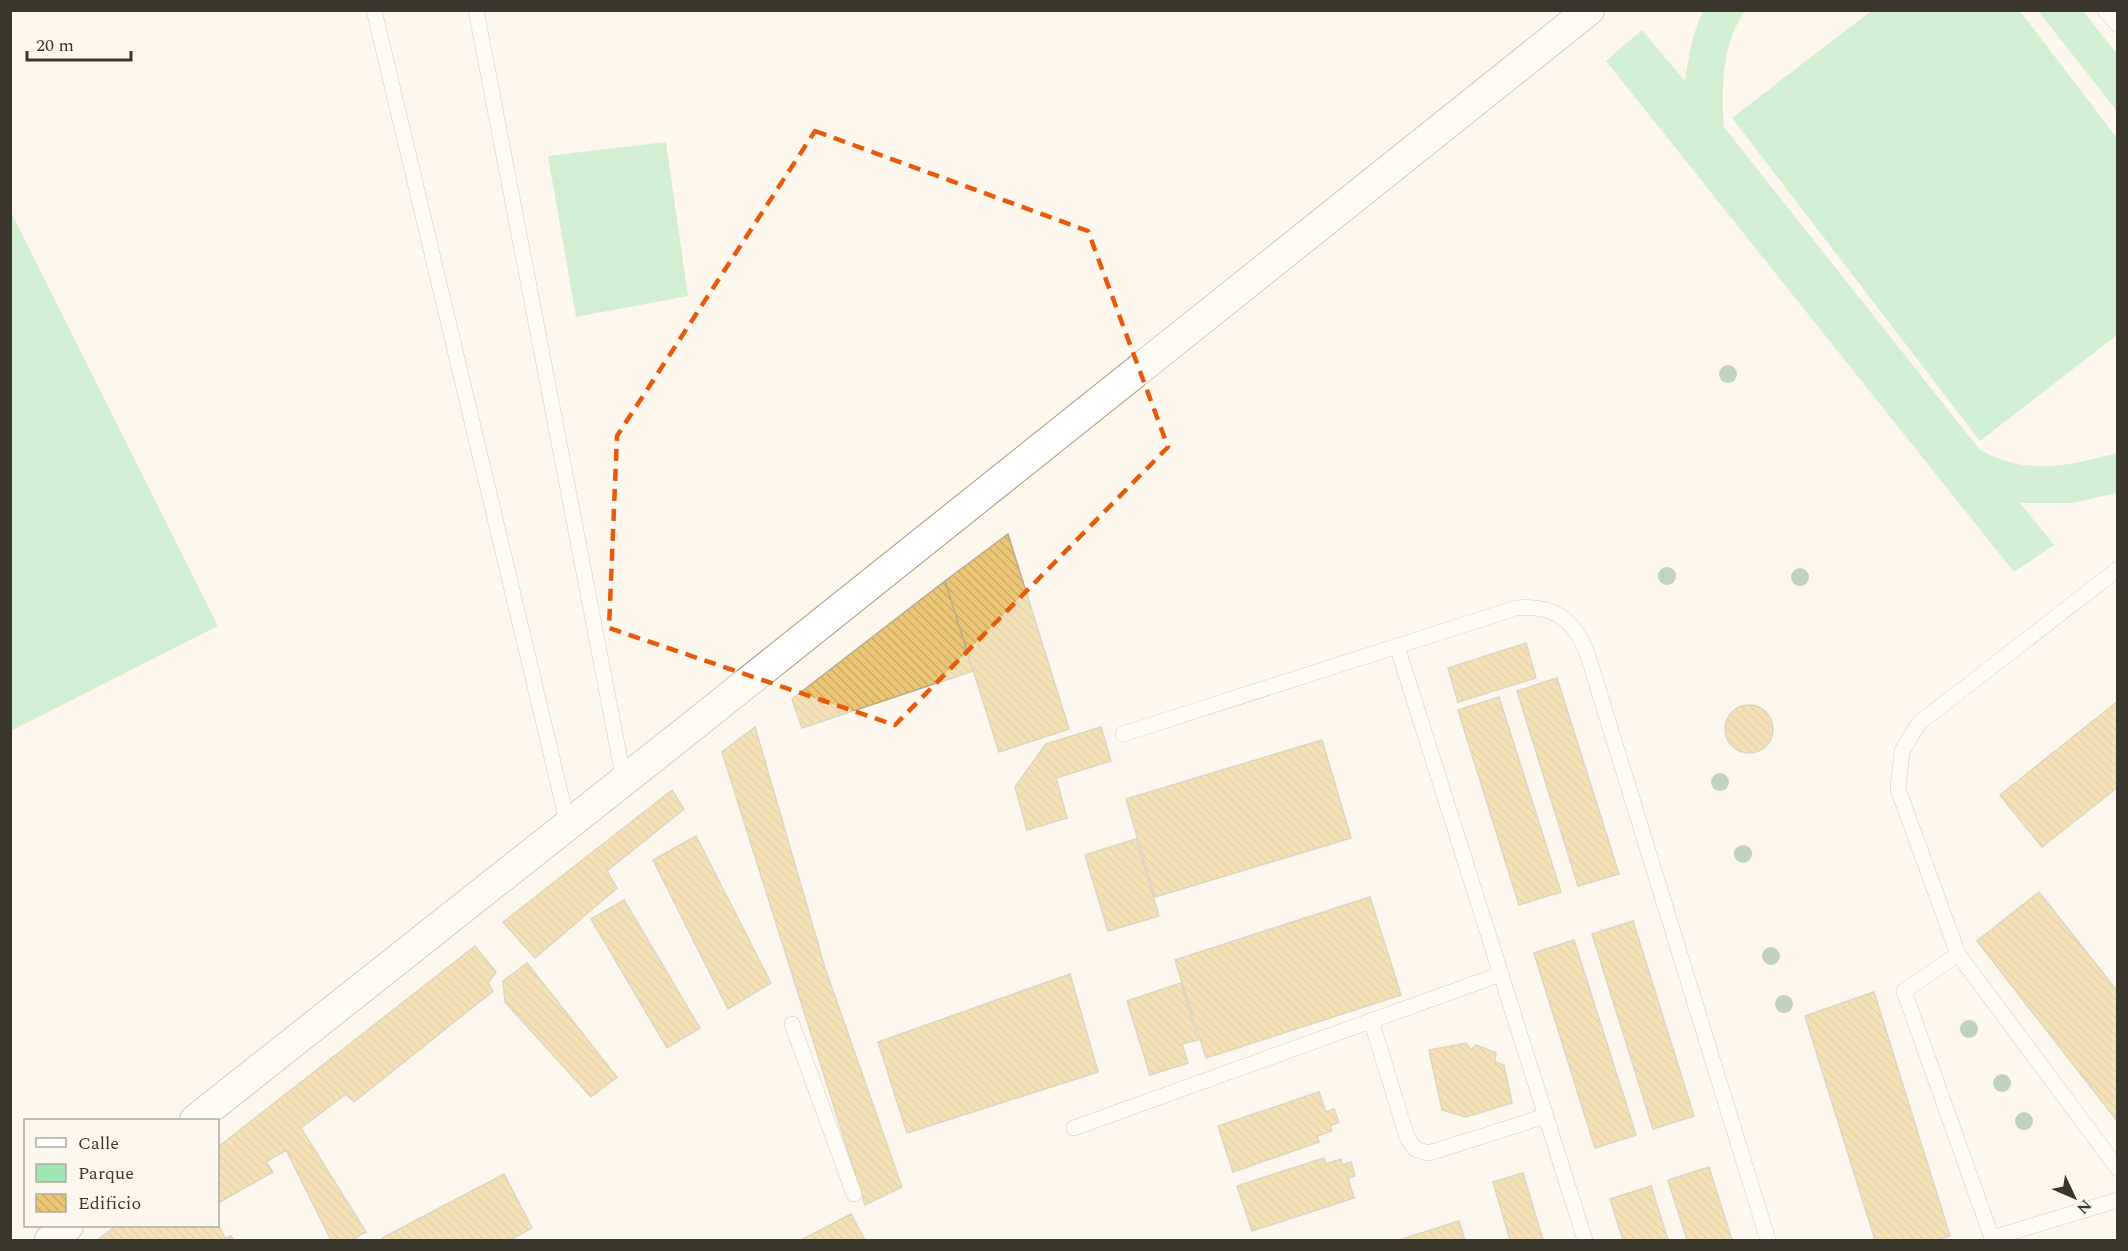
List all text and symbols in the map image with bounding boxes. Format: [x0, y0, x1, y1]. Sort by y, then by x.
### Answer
scale bar [27, 24, 130, 62]
text: 20 m [36, 32, 74, 59]
legend [24, 1119, 219, 1227]
text: Calle [78, 1130, 119, 1157]
text: Parque [78, 1160, 134, 1187]
north arrow [2044, 1167, 2104, 1227]
text: Edificio [78, 1190, 141, 1217]
text: N [2071, 1194, 2097, 1220]

